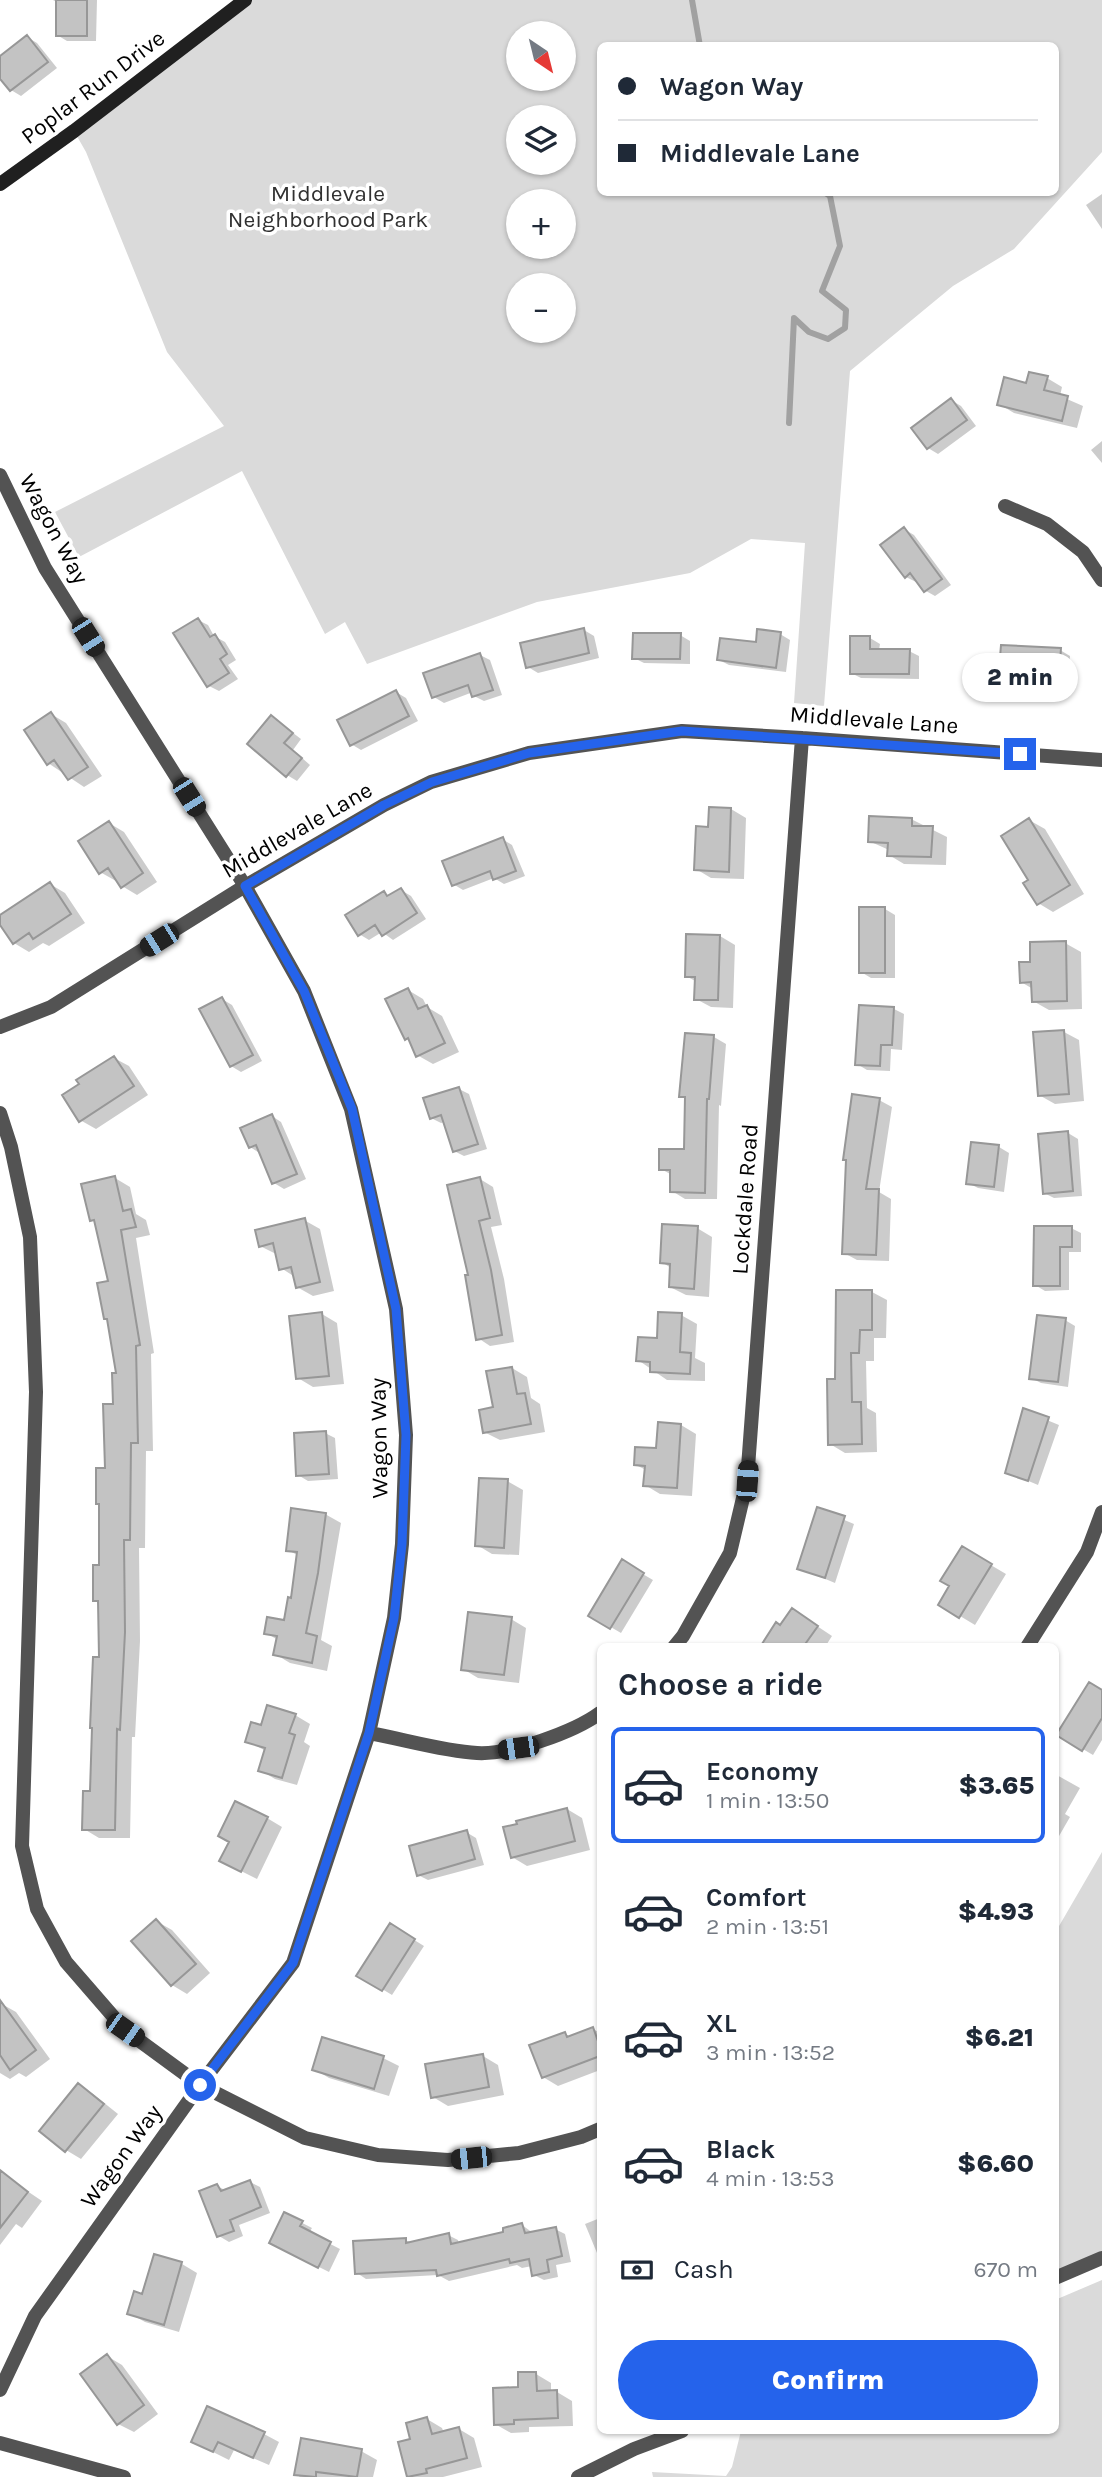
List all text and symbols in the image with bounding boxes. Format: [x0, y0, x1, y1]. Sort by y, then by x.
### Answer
north arrow [506, 21, 576, 91]
map controls [506, 21, 576, 343]
street label: Poplar Run Drive [16, 24, 170, 150]
text: Wagon Way [660, 71, 803, 102]
button: layers [506, 105, 576, 175]
text: Middlevale Lane [660, 138, 860, 169]
park label: Middlevale Neighborhood Park [228, 180, 428, 233]
button: + [506, 189, 576, 259]
button: − [506, 273, 576, 343]
street label: Wagon Way [14, 469, 94, 589]
car [68, 614, 109, 660]
callout: 2 min [962, 652, 1078, 702]
text: 2 min [987, 664, 1053, 691]
street label: Middlevale Lane [789, 701, 959, 739]
route end [1004, 738, 1036, 770]
car [169, 774, 210, 820]
street label: Middlevale Lane [217, 776, 377, 884]
car [136, 920, 183, 960]
street label: Lockdale Road [726, 1123, 764, 1275]
street label: Wagon Way [364, 1377, 394, 1499]
car [736, 1459, 759, 1503]
text: Choose a ride [618, 1666, 823, 1703]
car [496, 1735, 541, 1761]
icon: car [622, 1754, 685, 1817]
text: Economy [706, 1756, 818, 1787]
text: $3.65 [959, 1770, 1034, 1801]
text: 1 min · 13:50 [706, 1787, 829, 1814]
icon: car [622, 1880, 685, 1943]
text: Comfort [706, 1882, 807, 1913]
text: $4.93 [958, 1896, 1034, 1927]
text: 2 min · 13:51 [706, 1913, 829, 1940]
icon: car [622, 2006, 685, 2069]
text: XL [706, 2008, 737, 2039]
car [102, 2009, 149, 2051]
text: $6.21 [965, 2022, 1034, 2053]
text: 3 min · 13:52 [706, 2039, 835, 2066]
route start [184, 2069, 216, 2101]
street label: Wagon Way [75, 2099, 168, 2213]
icon: car [622, 2132, 685, 2195]
text: Black [706, 2134, 775, 2165]
car [450, 2145, 493, 2171]
text: $6.60 [957, 2148, 1034, 2179]
text: 4 min · 13:53 [706, 2165, 835, 2192]
icon: cash [618, 2251, 656, 2289]
text: Cash [674, 2254, 734, 2285]
text: 670 m [973, 2256, 1038, 2283]
button: Confirm [618, 2340, 1038, 2420]

